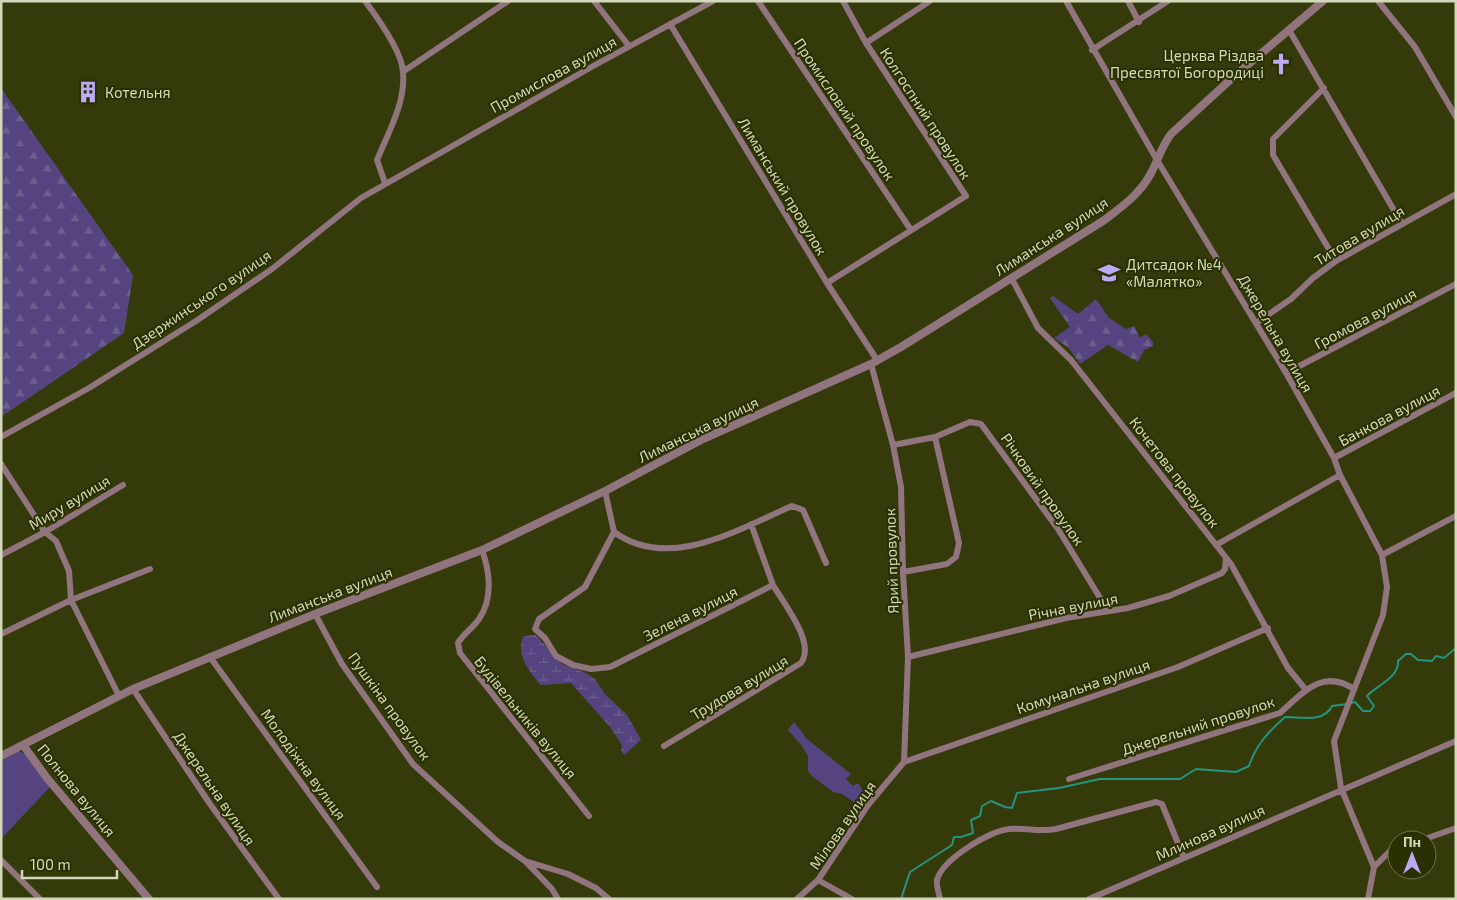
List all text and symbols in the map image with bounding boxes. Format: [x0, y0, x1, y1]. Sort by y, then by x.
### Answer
street label: Промислова вулиця [487, 32, 620, 117]
street label: Промисловий провулок [790, 34, 899, 184]
street label: Колгоспний провулок [876, 44, 975, 183]
place label: Церква Різдва Пресвятої Богородиці [1110, 46, 1264, 81]
church icon: Церква Різдва Пресвятої Богородиці [1268, 51, 1294, 77]
building icon: Котельня [75, 79, 101, 105]
place label: Котельня [105, 83, 171, 101]
street label: Лиманський провулок [734, 114, 831, 259]
street label: Лиманська вулиця [991, 193, 1112, 280]
street label: Титова вулиця [1311, 201, 1408, 270]
street label: Дзержинського вулиця [128, 246, 275, 353]
place label: Дитсадок №4 «Малятко» [1126, 255, 1222, 290]
school or university icon: Дитсадок №4 «Малятко» [1096, 260, 1122, 286]
street label: Джерельна вулиця [1234, 271, 1317, 396]
street label: Громова вулиця [1311, 283, 1420, 353]
street label: Банкова вулиця [1335, 381, 1443, 450]
street label: Лиманська вулиця [635, 392, 762, 467]
street label: Кочетова провулок [1125, 413, 1224, 532]
street label: Річковий провулок [997, 429, 1089, 549]
street label: Миру вулиця [25, 471, 114, 534]
street label: Ярий провулок [880, 508, 903, 614]
street label: Лиманська вулиця [265, 562, 395, 627]
street label: Зелена вулиця [640, 582, 741, 645]
street label: Річна вулиця [1027, 588, 1120, 624]
street label: Пушкіна провулок [344, 649, 435, 764]
street label: Трудова вулиця [687, 651, 792, 724]
street label: Будівельників вулиця [470, 652, 581, 783]
street label: Комунальна вулиця [1014, 655, 1153, 718]
street label: Джерельний провулок [1119, 692, 1277, 759]
street label: Молодіжна вулиця [257, 705, 350, 824]
street label: Джерельна вулиця [169, 728, 260, 849]
street label: Полнова вулиця [33, 740, 120, 841]
street label: Мілова вулиця [805, 777, 880, 873]
street label: Млинова вулиця [1153, 800, 1268, 865]
north arrow [1387, 830, 1437, 880]
text: Пн [1403, 833, 1421, 850]
scale bar [22, 848, 118, 880]
text: 100 m [30, 855, 71, 873]

